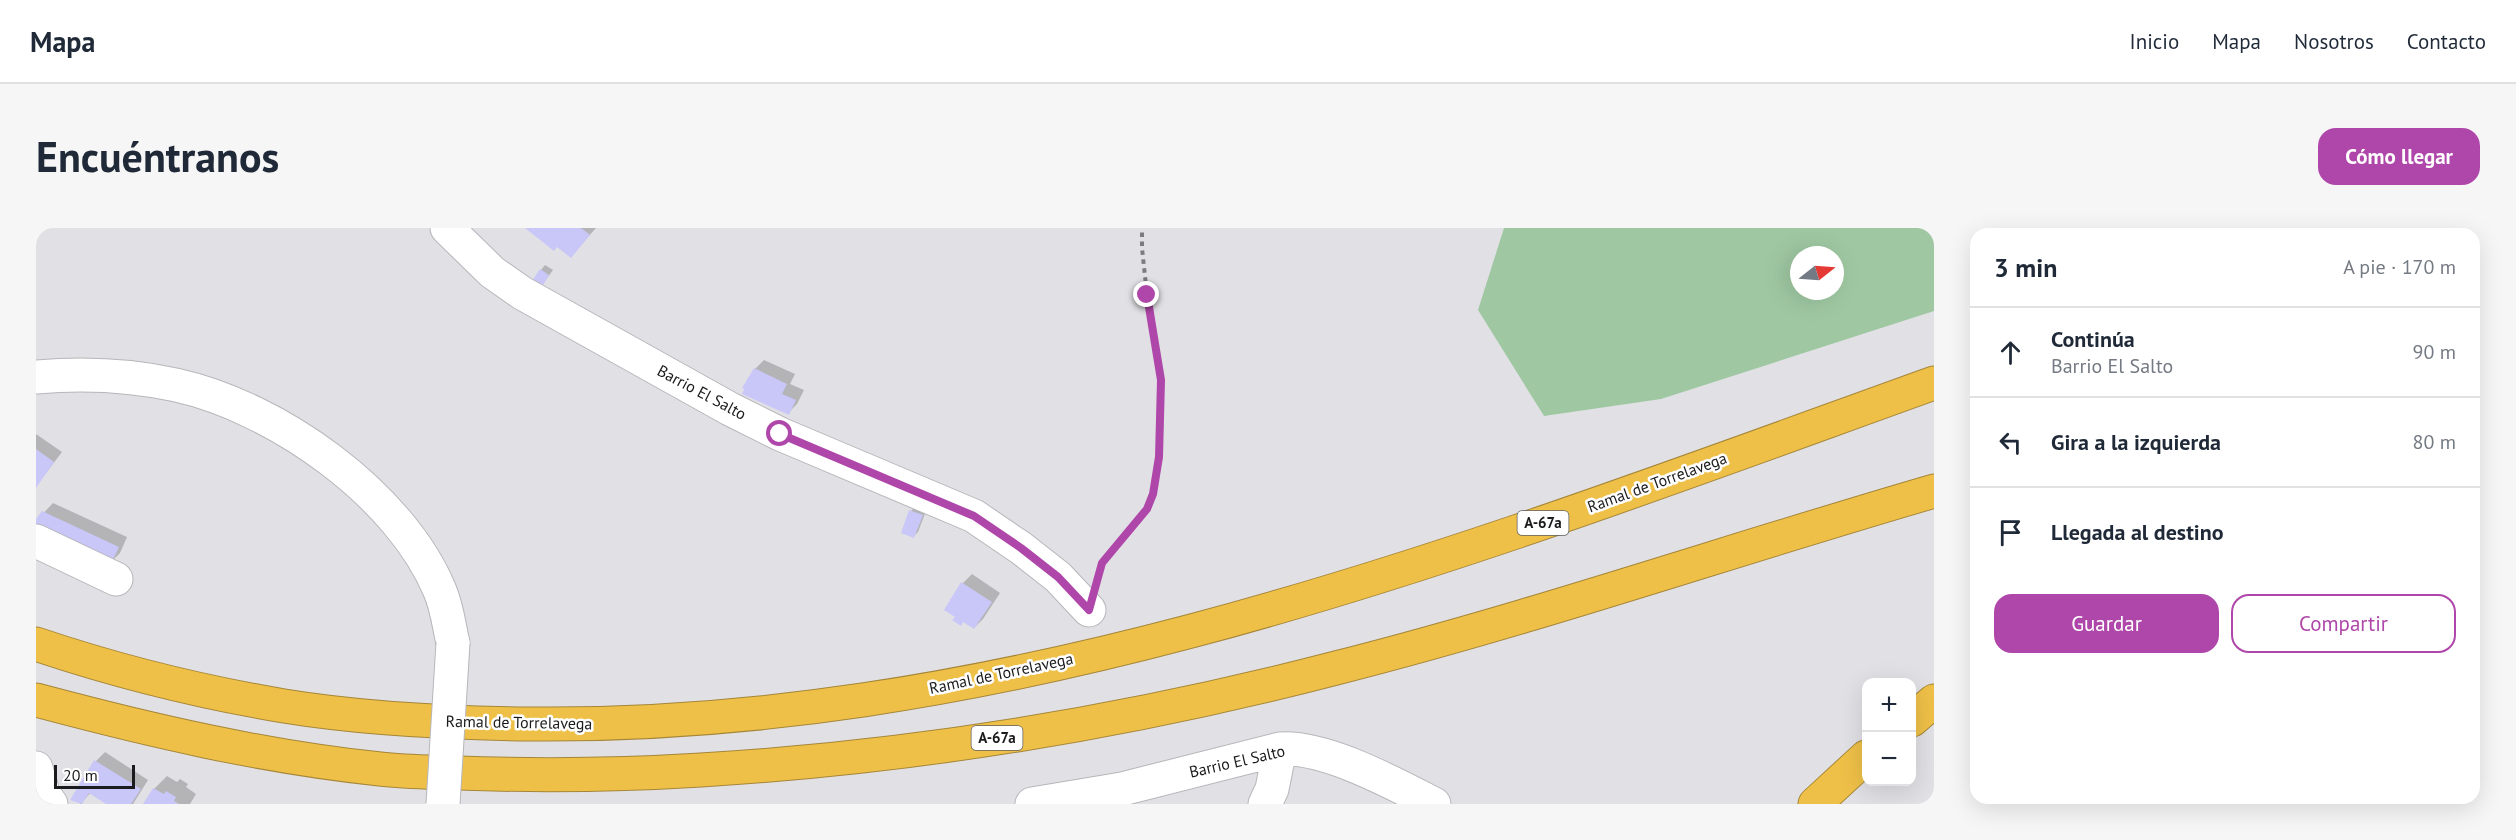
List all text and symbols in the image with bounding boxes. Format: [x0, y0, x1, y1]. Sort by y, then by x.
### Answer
text: Mapa [30, 23, 95, 60]
text: Inicio [2130, 28, 2179, 55]
text: Mapa [2212, 28, 2261, 55]
text: Nosotros [2294, 28, 2374, 55]
text: Contacto [2407, 28, 2486, 55]
button: Cómo llegar [2318, 128, 2480, 185]
text: Encuéntranos [36, 129, 279, 184]
north arrow [1790, 246, 1844, 300]
text: 3 min [1994, 251, 2057, 284]
text: A pie · 170 m [2343, 254, 2456, 280]
route end [1133, 281, 1159, 307]
text: Continúa [2051, 325, 2135, 353]
icon: ahead [1994, 336, 2027, 369]
text: 90 m [2413, 339, 2456, 365]
text: Barrio El Salto [2051, 353, 2173, 379]
street label: Barrio El Salto [654, 360, 750, 424]
route start [766, 420, 792, 446]
icon: left [1994, 426, 2027, 459]
text: Gira a la izquierda [2051, 428, 2221, 456]
text: 80 m [2413, 429, 2456, 455]
street label: Ramal de Torrelavega [1585, 448, 1729, 516]
road number: A-67a [1518, 511, 1568, 535]
icon: arrive [1994, 516, 2027, 549]
text: Llegada al destino [2051, 518, 2224, 546]
button: Guardar [1994, 594, 2219, 653]
button: Compartir [2231, 594, 2456, 653]
street label: Ramal de Torrelavega [927, 648, 1075, 698]
map controls [1862, 678, 1916, 786]
button: + [1862, 678, 1916, 732]
street label: Ramal de Torrelavega [445, 711, 593, 733]
road number: A-67a [972, 726, 1022, 750]
button: − [1862, 732, 1916, 786]
street label: Barrio El Salto [1187, 740, 1287, 782]
scale bar [54, 762, 135, 790]
text: 20 m [63, 765, 98, 785]

